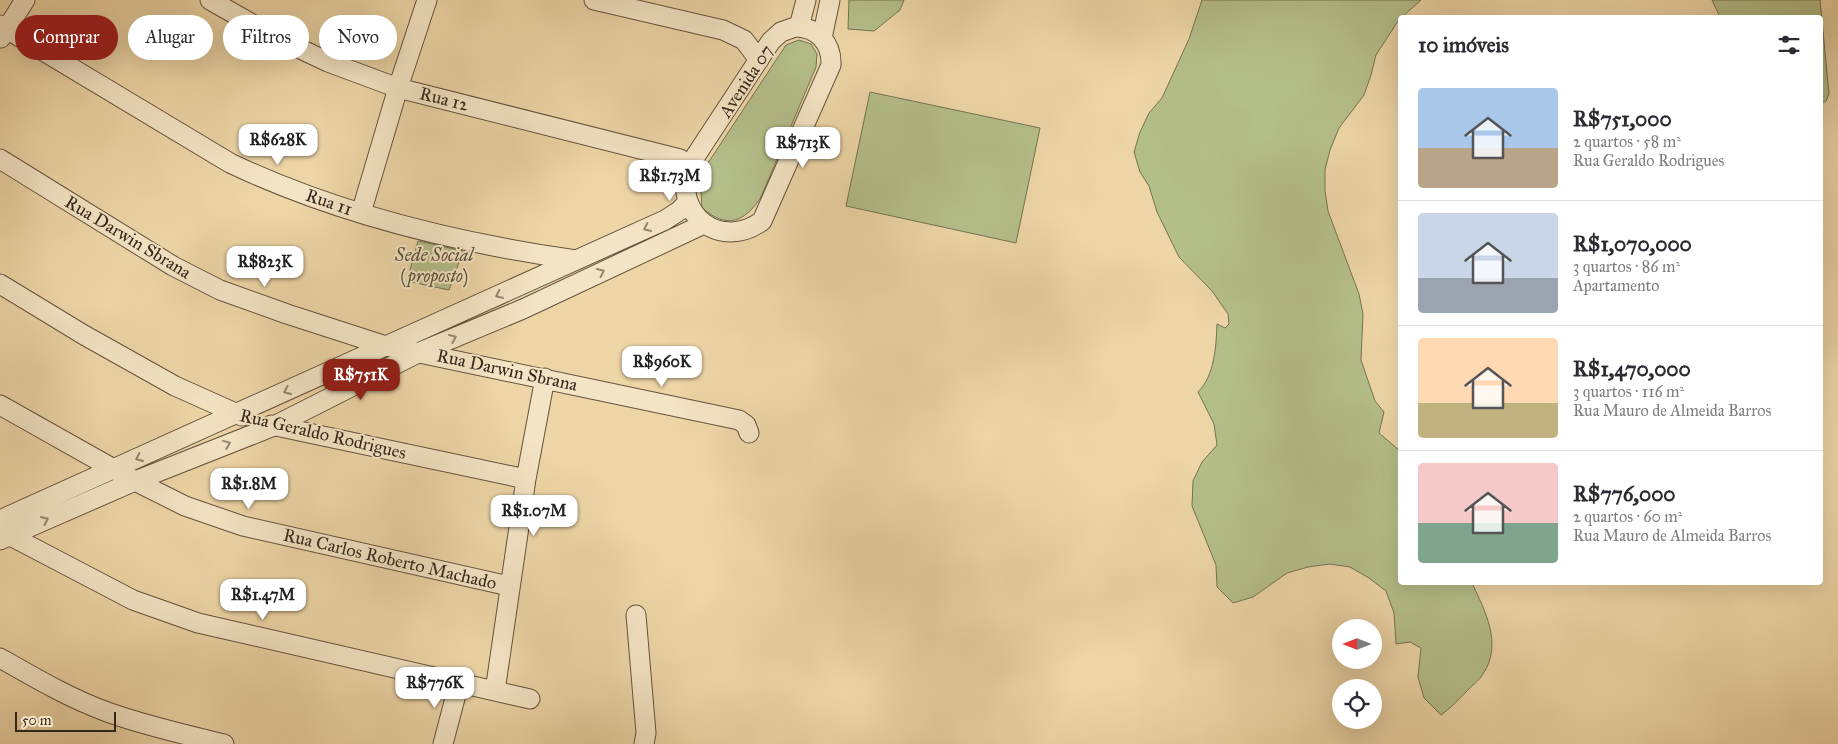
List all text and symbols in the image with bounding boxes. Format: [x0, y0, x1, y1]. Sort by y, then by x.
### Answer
chip: Comprar [15, 15, 118, 60]
chip: Alugar [128, 15, 213, 60]
chip: Filtros [223, 15, 309, 60]
chip: Novo [319, 15, 397, 60]
icon: filters [1775, 31, 1803, 59]
text: 10 imóveis [1418, 32, 1509, 58]
street label: Avenida 07 [714, 40, 778, 122]
street label: Rua 12 [417, 82, 471, 116]
text: R$751,000 [1573, 106, 1672, 132]
icon: home [1458, 108, 1518, 168]
pin: R$628K [237, 124, 319, 166]
pin: R$713K [762, 126, 844, 169]
text: R$628K [250, 130, 306, 149]
text: 2 quartos · 58 m² [1573, 132, 1681, 151]
text: R$713K [776, 133, 830, 152]
text: Rua Geraldo Rodrigues [1573, 151, 1724, 170]
pin: R$1.73M [624, 160, 716, 202]
text: R$1.73M [640, 166, 700, 185]
street label: Rua 11 [303, 184, 355, 220]
street label: Rua Darwin Sbrana [61, 191, 195, 284]
one-way arrow [643, 222, 652, 232]
text: R$1,070,000 [1573, 231, 1692, 257]
icon: home [1458, 233, 1518, 293]
park label: Sede Social (proposto) [394, 244, 475, 288]
pin: R$823K [224, 246, 306, 288]
text: R$823K [237, 252, 293, 271]
text: 3 quartos · 86 m² [1573, 257, 1680, 276]
one-way arrow [596, 267, 605, 278]
text: Apartamento [1573, 276, 1659, 295]
one-way arrow [495, 289, 504, 300]
one-way arrow [448, 334, 457, 344]
street label: Rua Darwin Sbrana [435, 344, 580, 396]
pin: R$960K [621, 346, 703, 388]
text: R$960K [633, 352, 691, 371]
text: R$1,470,000 [1573, 356, 1691, 382]
pin: R$751K [320, 358, 402, 401]
icon: home [1458, 358, 1518, 418]
text: R$751K [334, 365, 388, 384]
text: 3 quartos · 116 m² [1573, 382, 1684, 401]
one-way arrow [283, 384, 292, 395]
text: Rua Mauro de Almeida Barros [1573, 401, 1771, 420]
street label: Rua Geraldo Rodrigues [237, 404, 408, 465]
one-way arrow [222, 440, 231, 451]
one-way arrow [135, 452, 144, 463]
pin: R$1.8M [208, 468, 290, 510]
text: R$1.8M [221, 474, 277, 493]
text: R$776,000 [1573, 481, 1676, 507]
icon: home [1458, 483, 1518, 543]
pin: R$1.07M [488, 494, 580, 537]
text: R$1.07M [502, 501, 566, 520]
text: 2 quartos · 60 m² [1573, 507, 1682, 526]
one-way arrow [40, 516, 49, 527]
street label: Rua Carlos Roberto Machado [281, 524, 499, 594]
text: Rua Mauro de Almeida Barros [1573, 526, 1771, 545]
pin: R$1.47M [217, 578, 309, 621]
text: R$1.47M [231, 585, 295, 604]
north arrow [1332, 619, 1382, 669]
map controls [1332, 619, 1382, 729]
pin: R$776K [394, 666, 476, 709]
text: R$776K [406, 673, 464, 692]
button: locate [1332, 679, 1382, 729]
scale bar [15, 709, 116, 732]
text: 50 m [22, 712, 51, 729]

